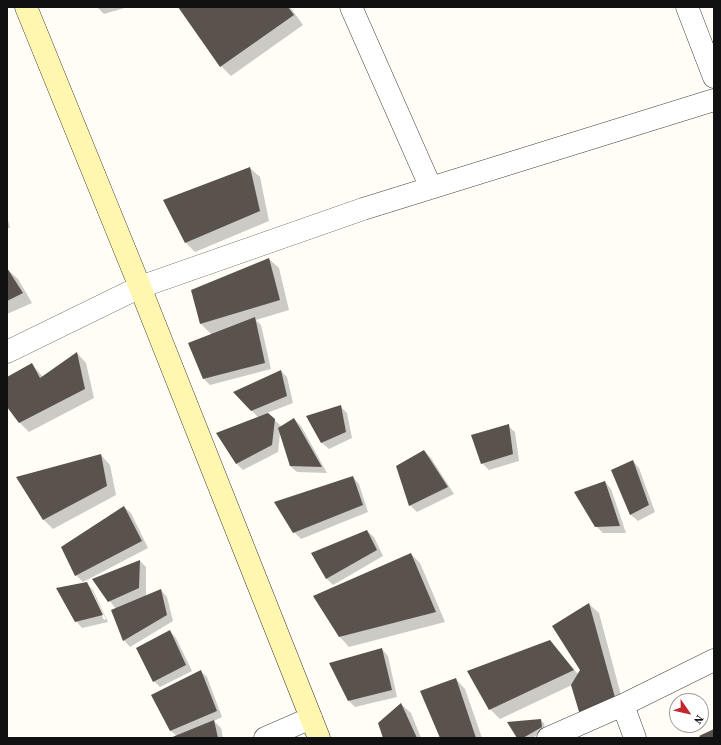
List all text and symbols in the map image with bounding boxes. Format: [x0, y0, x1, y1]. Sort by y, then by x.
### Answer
north arrow [669, 693, 709, 733]
text: N [690, 712, 707, 727]

